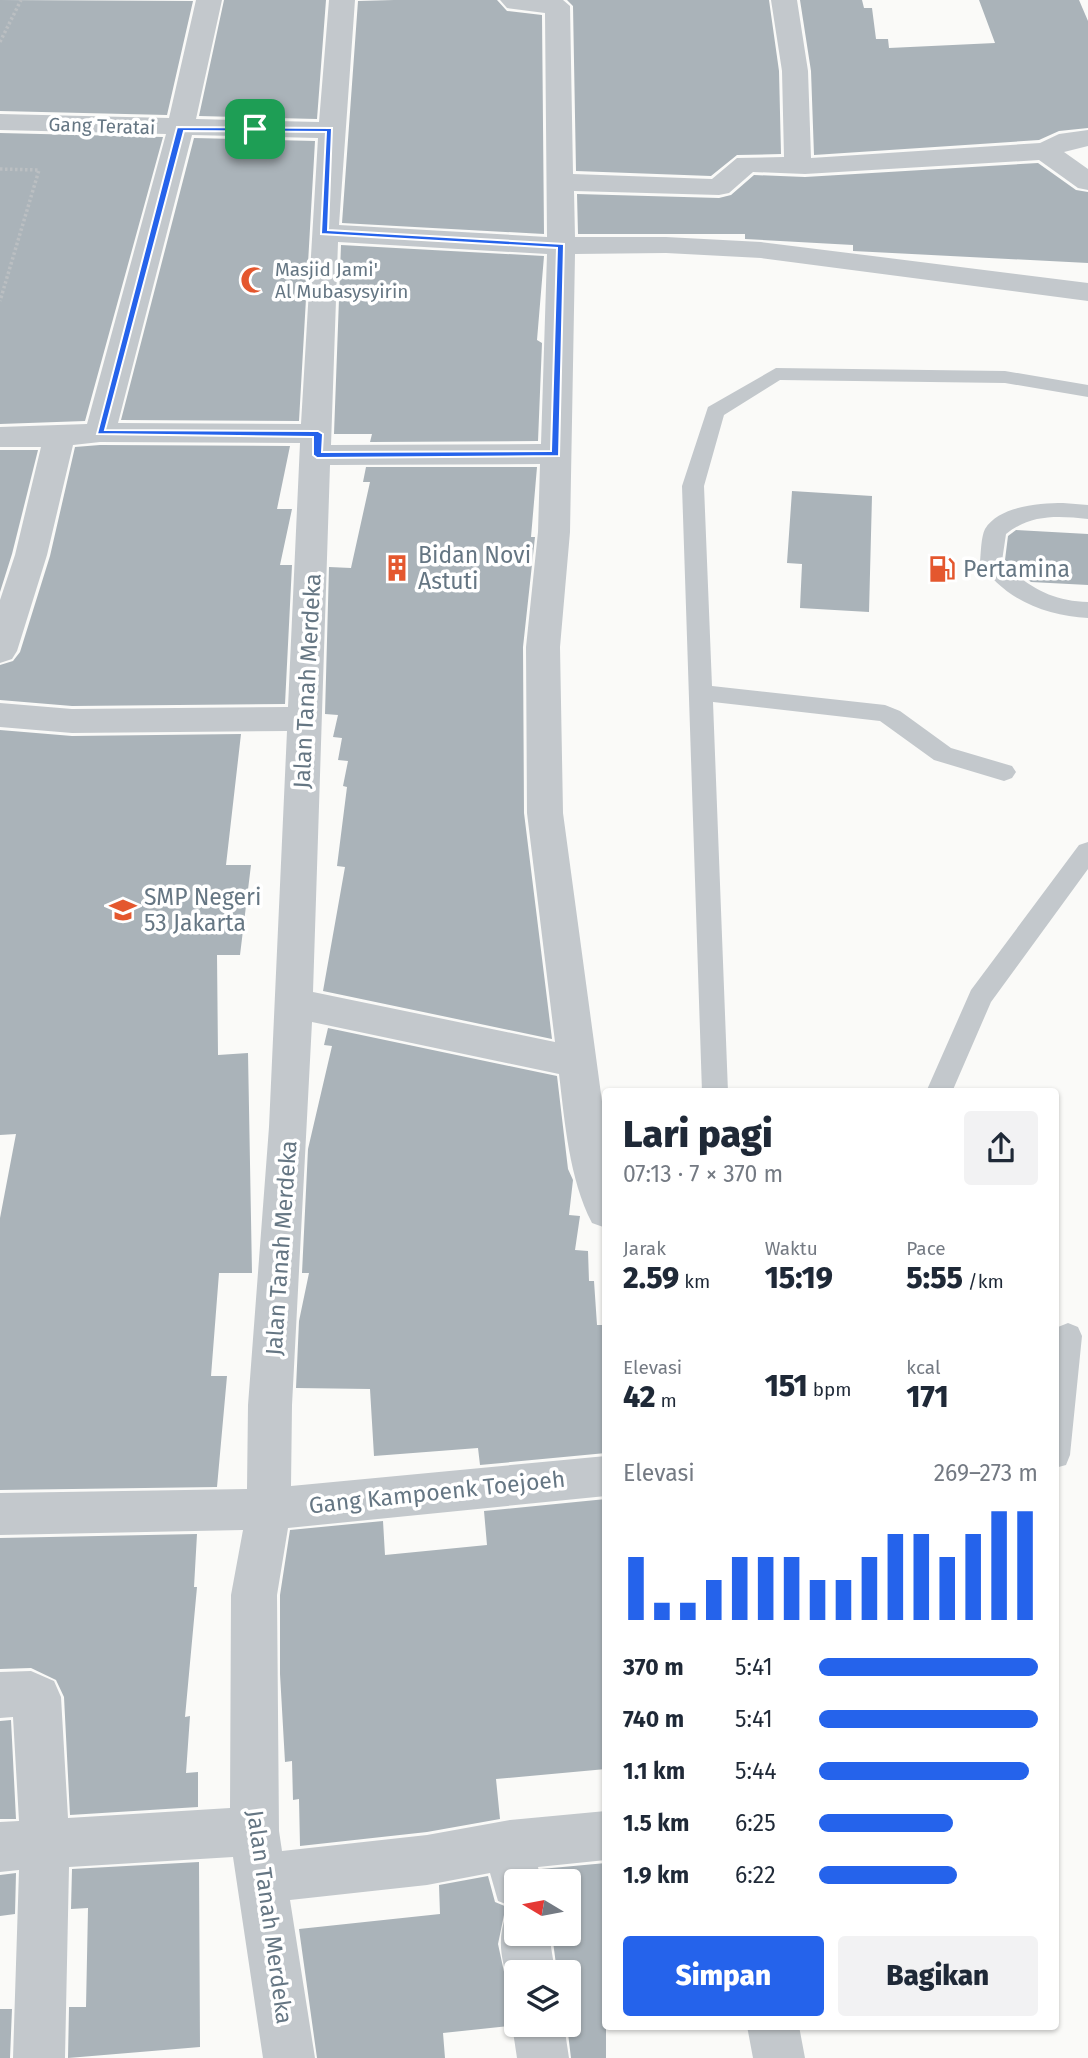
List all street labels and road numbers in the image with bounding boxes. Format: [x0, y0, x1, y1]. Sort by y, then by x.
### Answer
street label: Gang Teratai [48, 113, 156, 139]
street label: Jalan Tanah Merdeka [287, 573, 327, 789]
street label: Jalan Tanah Merdeka [260, 1139, 302, 1357]
street label: Gang Kampoenk Toejoeh [307, 1465, 567, 1519]
street label: Jalan Tanah Merdeka [241, 1808, 299, 2026]

